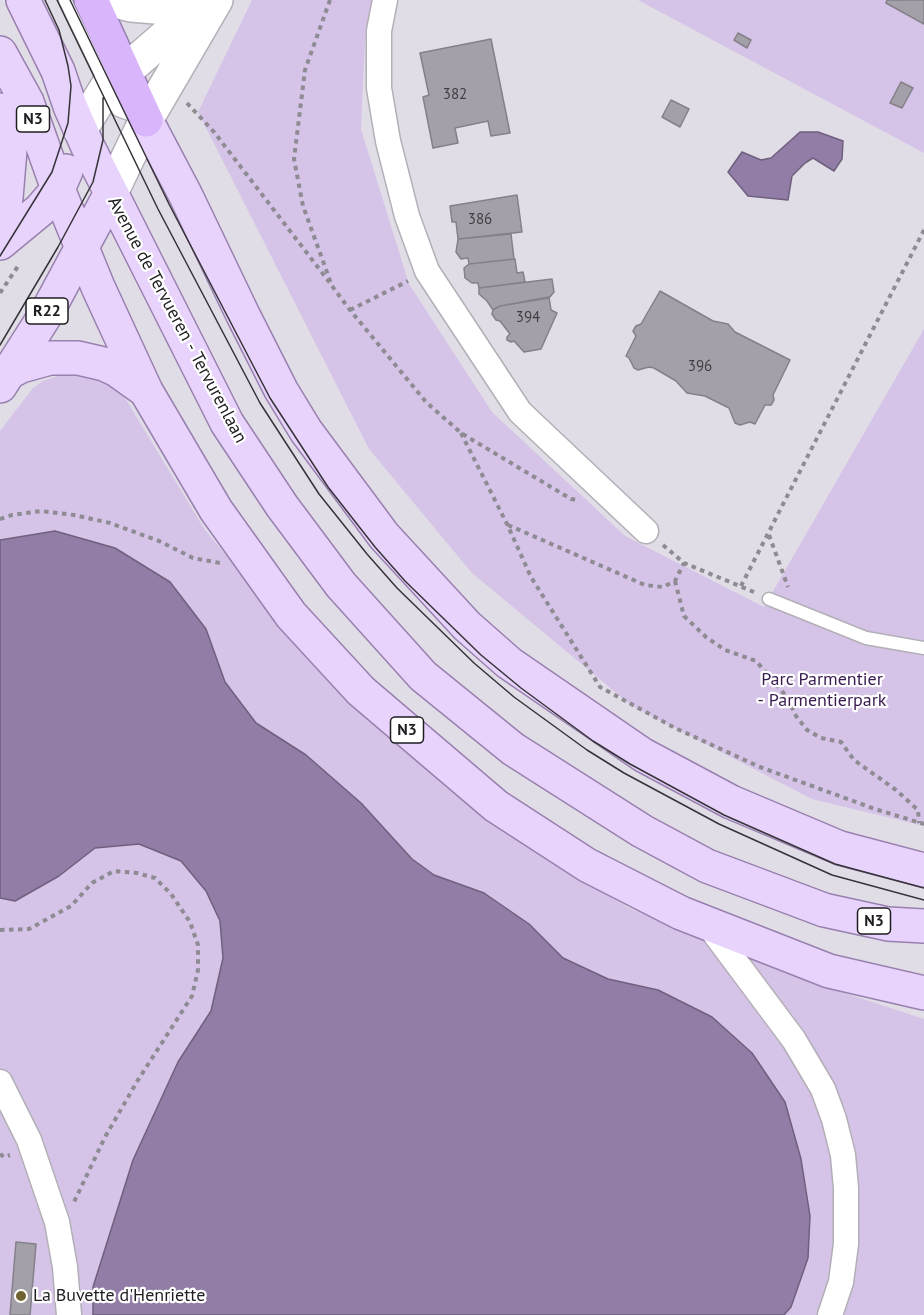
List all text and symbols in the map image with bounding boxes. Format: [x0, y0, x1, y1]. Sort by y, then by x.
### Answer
house number: 382 [443, 86, 467, 104]
road number: N3 [16, 106, 50, 132]
street label: Avenue de Tervueren - Tervurenlaan [103, 193, 251, 447]
house number: 386 [468, 211, 492, 229]
road number: R22 [26, 298, 68, 324]
house number: 394 [516, 309, 540, 327]
house number: 396 [688, 358, 712, 376]
park label: Parc Parmentier - Parmentierpark [758, 669, 886, 712]
road number: N3 [390, 717, 424, 743]
road number: N3 [858, 908, 890, 934]
place label: La Buvette d'Henriette [33, 1285, 205, 1307]
marker: La Buvette d'Henriette [14, 1289, 28, 1303]

